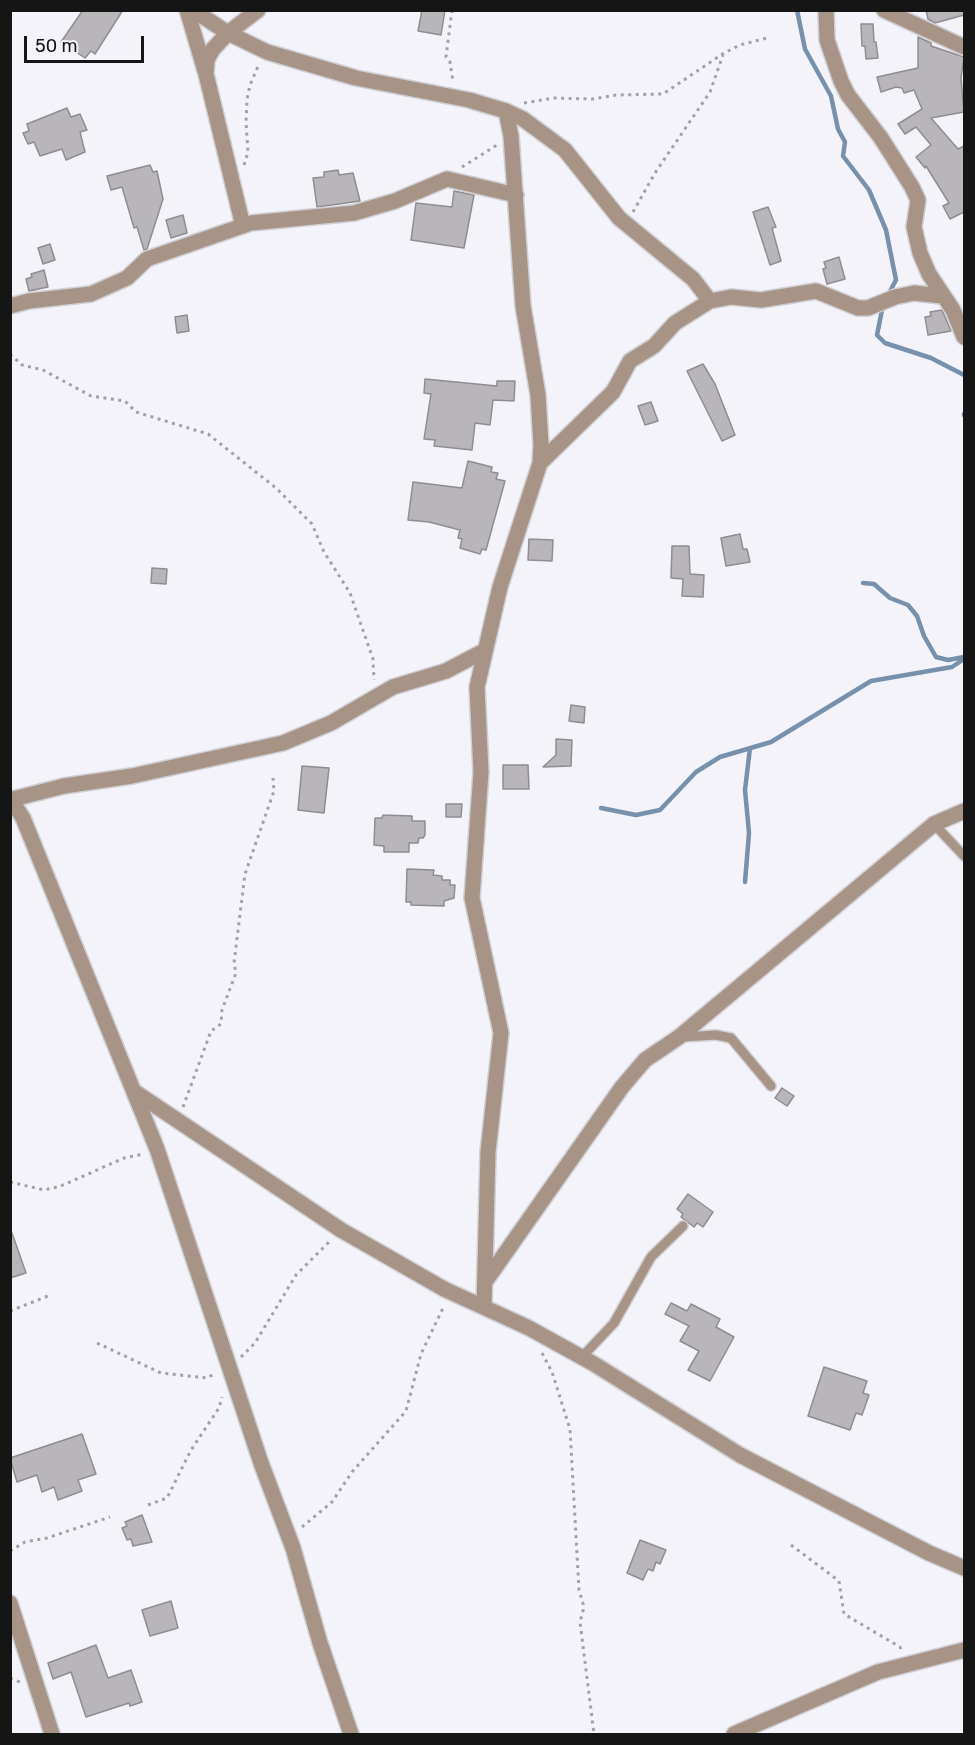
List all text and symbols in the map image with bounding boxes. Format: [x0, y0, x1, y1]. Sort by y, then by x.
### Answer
scale bar [27, 24, 147, 62]
text: 50 m [35, 35, 78, 57]

